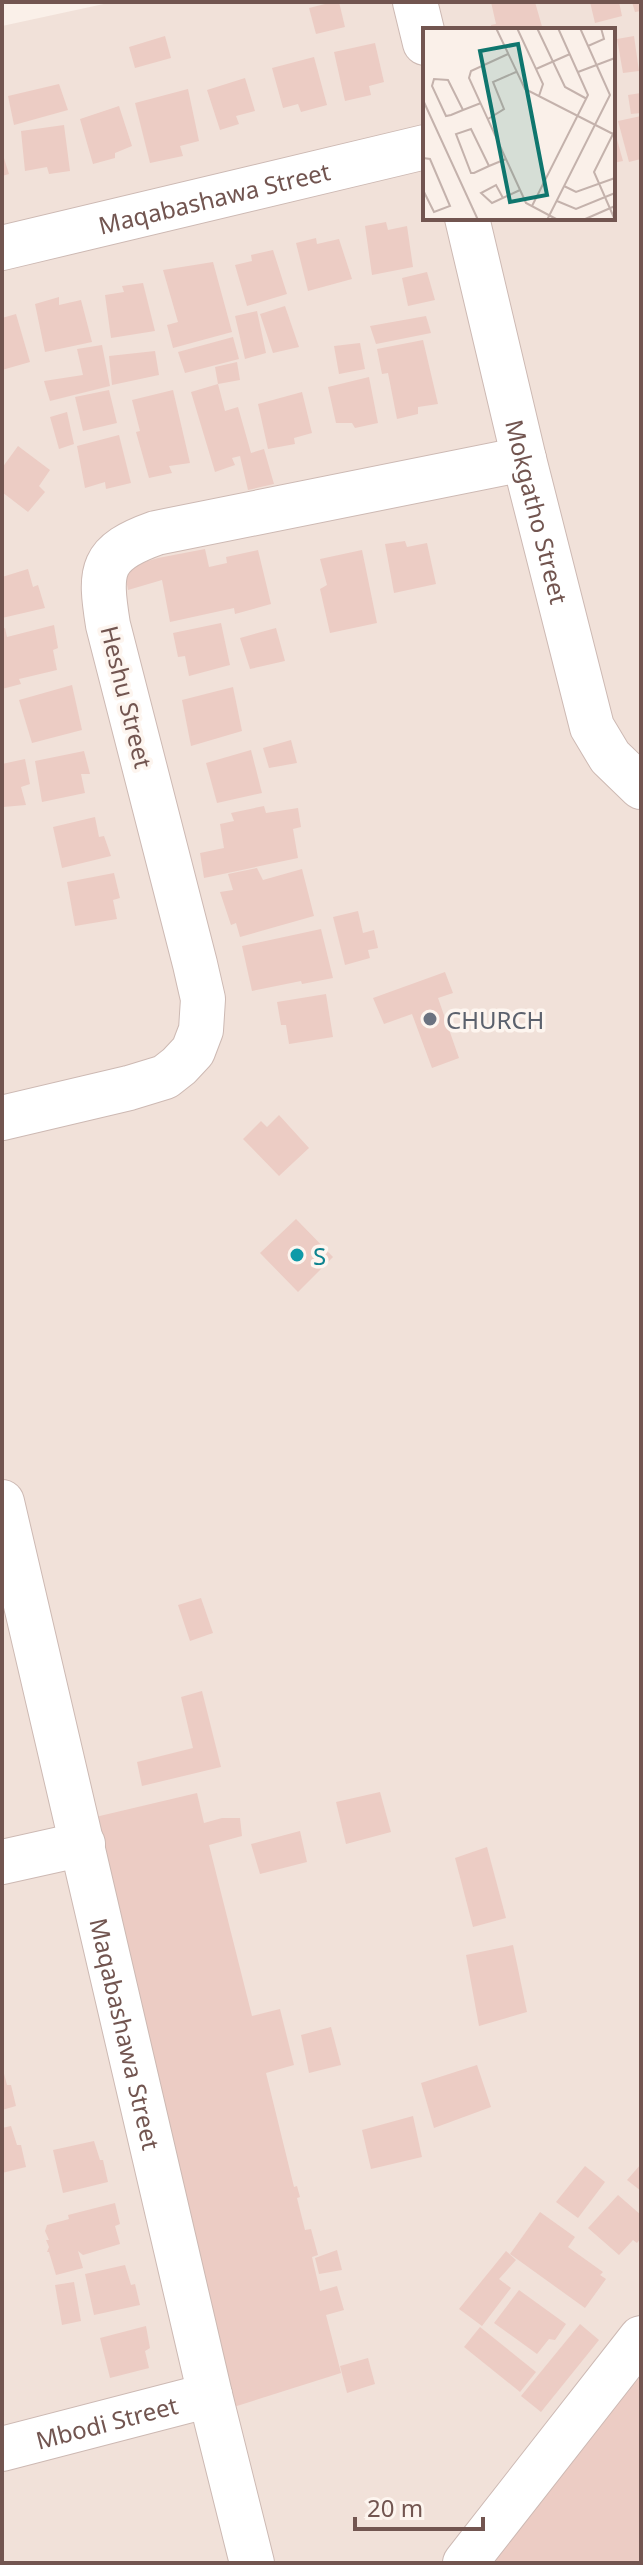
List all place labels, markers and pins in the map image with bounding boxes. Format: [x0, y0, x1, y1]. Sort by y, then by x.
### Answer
place label: CHURCH [446, 1003, 544, 1036]
marker: CHURCH [421, 1010, 439, 1028]
place label: S [313, 1239, 326, 1272]
marker: S [288, 1246, 306, 1264]

